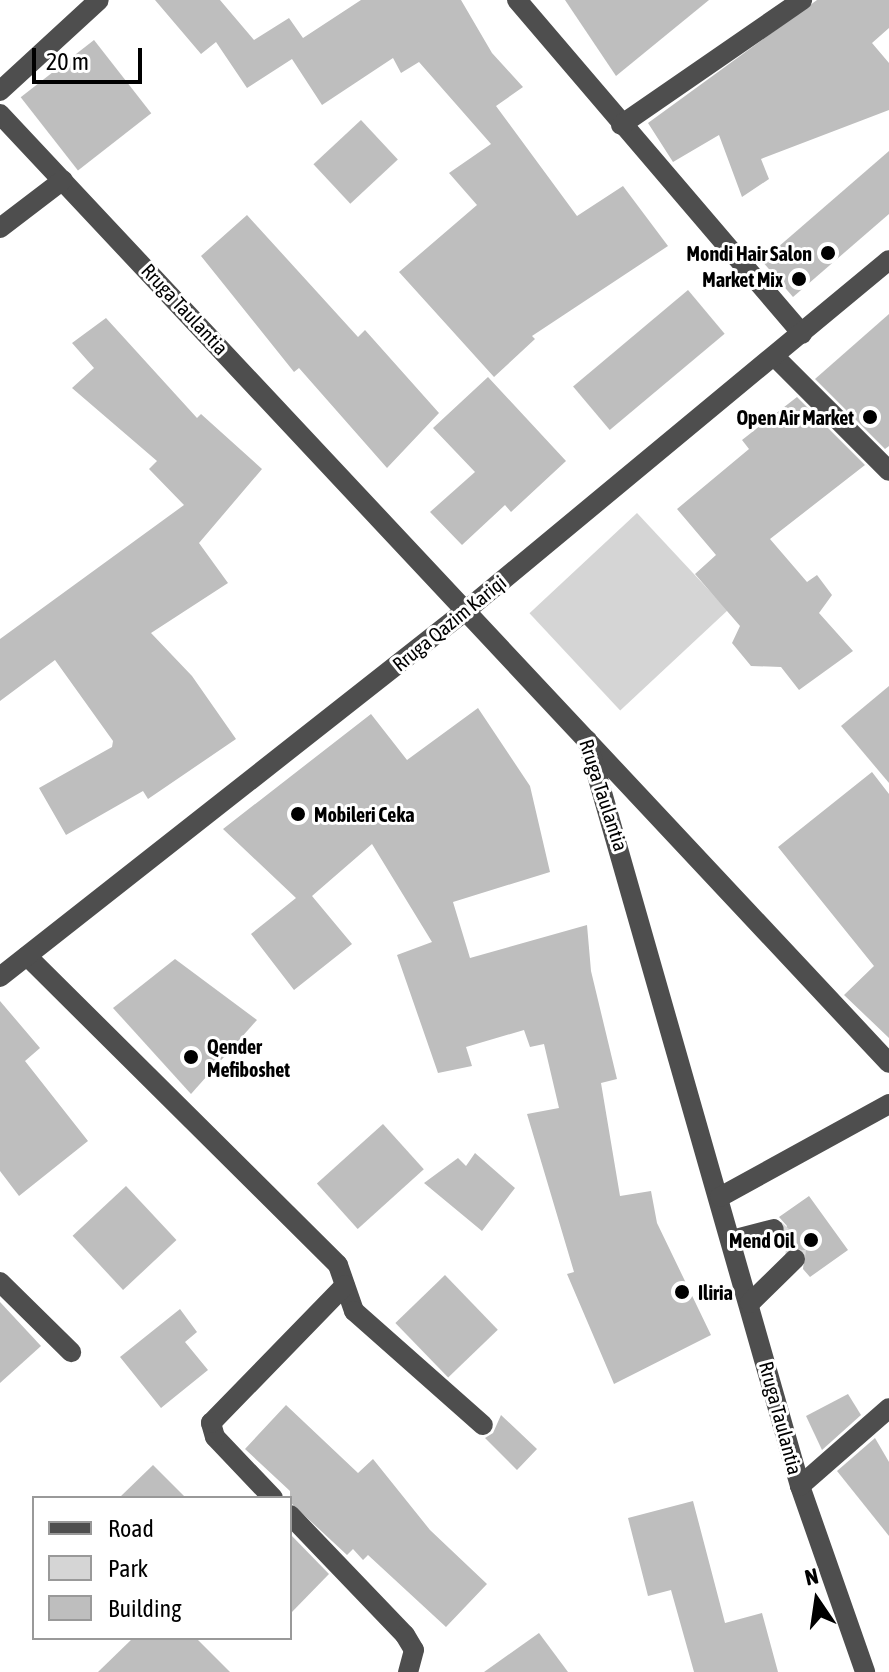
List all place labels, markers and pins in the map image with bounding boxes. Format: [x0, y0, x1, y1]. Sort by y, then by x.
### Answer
place label: Mondi Hair Salon [687, 241, 812, 265]
marker: Mondi Hair Salon [819, 244, 837, 262]
place label: Market Mix [702, 267, 783, 291]
marker: Market Mix [790, 270, 808, 288]
place label: Open Air Market [736, 405, 854, 429]
marker: Open Air Market [861, 408, 879, 426]
place label: Mobileri Ceka [314, 802, 414, 826]
marker: Mobileri Ceka [289, 805, 307, 823]
place label: Qender Mefiboshet [207, 1034, 290, 1081]
marker: Qender Mefiboshet [182, 1048, 200, 1066]
place label: Mend Oil [729, 1228, 795, 1252]
marker: Mend Oil [802, 1231, 820, 1249]
place label: Iliria [698, 1280, 733, 1304]
marker: Iliria [673, 1283, 691, 1301]

